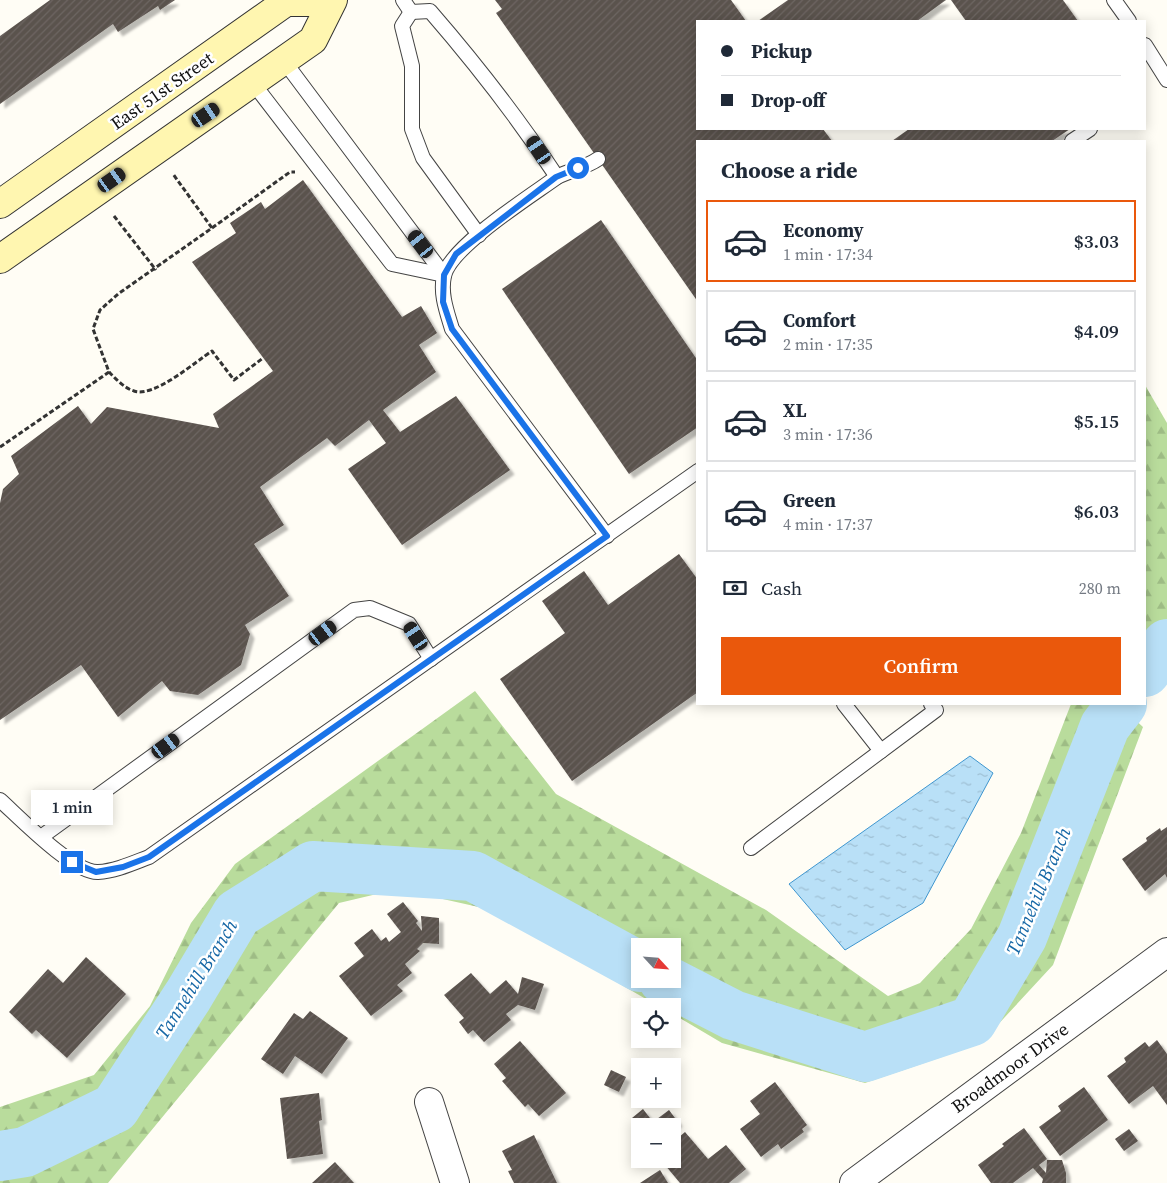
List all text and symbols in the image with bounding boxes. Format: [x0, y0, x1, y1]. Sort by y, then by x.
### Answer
text: Pickup [751, 38, 812, 64]
street label: East 51st Street [105, 46, 218, 135]
text: Drop-off [751, 87, 825, 113]
car [189, 100, 222, 130]
car [524, 133, 553, 167]
text: Choose a ride [721, 155, 858, 185]
route start [567, 157, 589, 179]
car [95, 165, 128, 195]
text: Economy [783, 217, 864, 243]
icon: car [723, 219, 768, 264]
car [405, 228, 436, 260]
text: $3.03 [1074, 228, 1119, 254]
text: 1 min · 17:34 [783, 243, 873, 265]
text: Comfort [783, 307, 856, 333]
icon: car [723, 309, 768, 354]
text: $4.09 [1074, 318, 1119, 344]
text: 2 min · 17:35 [783, 333, 873, 355]
text: XL [783, 397, 806, 423]
icon: car [723, 399, 768, 444]
text: $5.15 [1074, 408, 1119, 434]
text: 3 min · 17:36 [783, 423, 873, 445]
text: Green [783, 487, 836, 513]
icon: car [723, 489, 768, 534]
text: $6.03 [1074, 498, 1119, 524]
text: 4 min · 17:37 [783, 513, 873, 535]
icon: cash [721, 574, 749, 602]
text: Cash [761, 575, 802, 601]
text: 280 m [1079, 577, 1121, 599]
car [306, 618, 339, 648]
car [401, 619, 430, 653]
button: Confirm [721, 637, 1121, 695]
car [149, 731, 182, 761]
callout: 1 min [31, 790, 113, 824]
text: 1 min [51, 796, 93, 818]
water label: Tannehill Branch [999, 823, 1077, 959]
route end [61, 851, 83, 873]
water label: Tannehill Branch [149, 914, 243, 1044]
north arrow [631, 938, 681, 988]
map controls [631, 938, 681, 1168]
button: locate [631, 998, 681, 1048]
street label: Broadmoor Drive [946, 1017, 1073, 1119]
button: + [631, 1058, 681, 1108]
button: − [631, 1118, 681, 1168]

